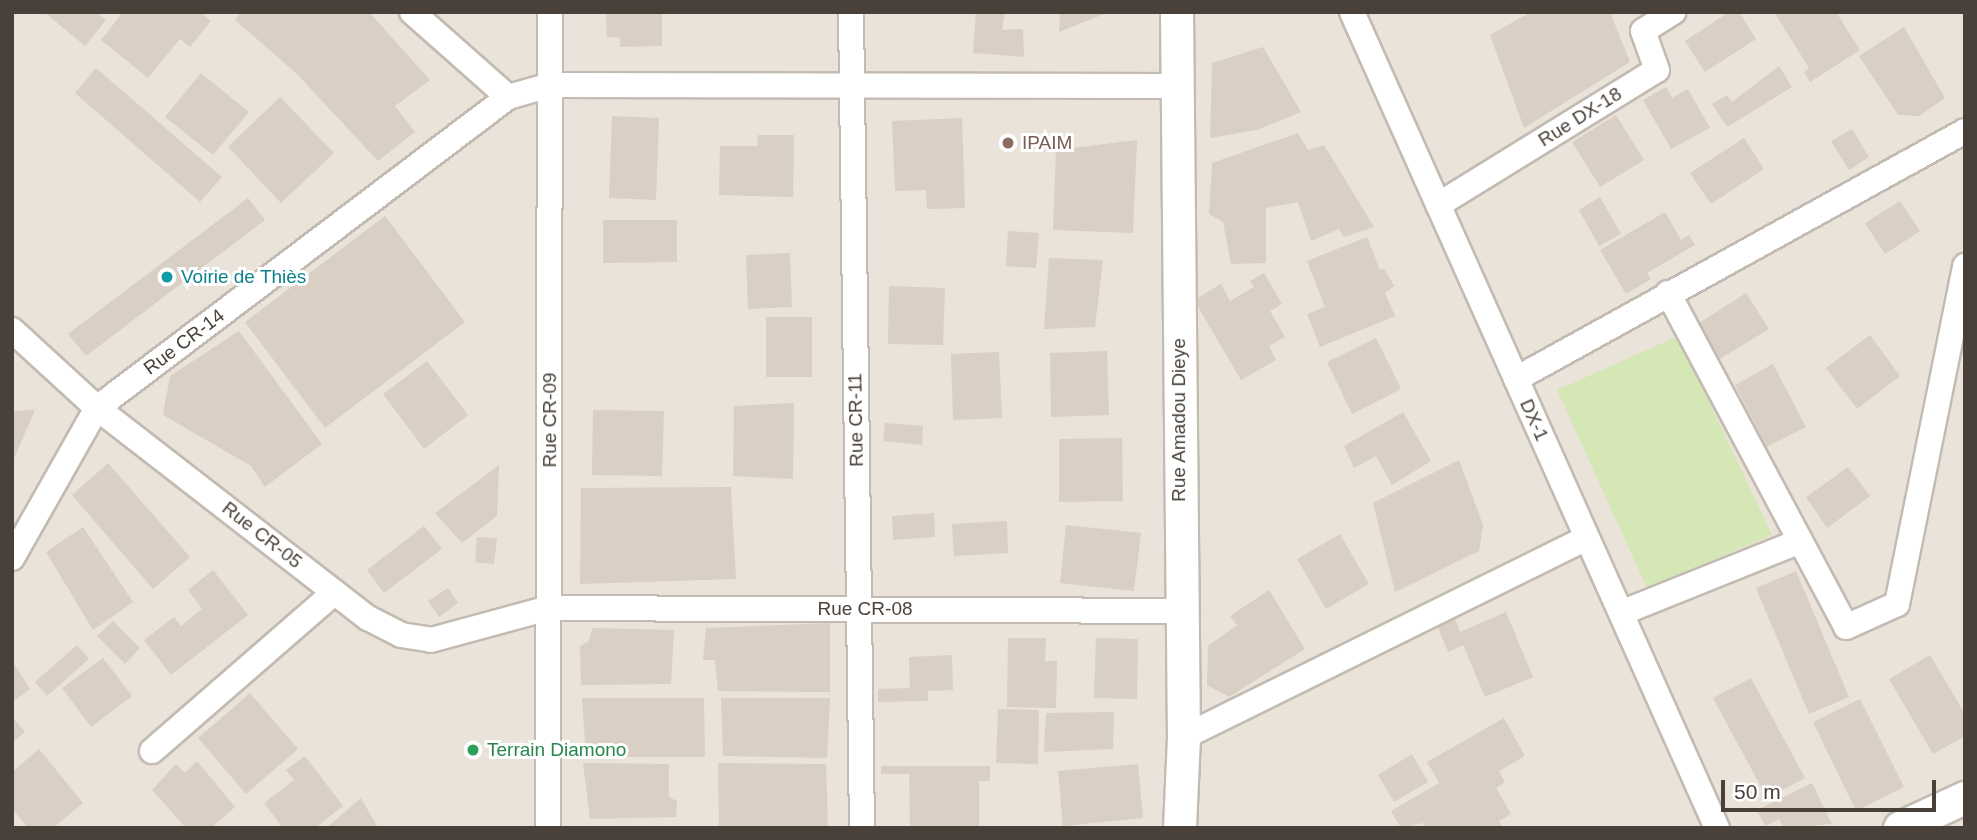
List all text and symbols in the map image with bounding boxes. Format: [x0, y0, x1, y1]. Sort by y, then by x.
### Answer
street label: Rue DX-18 [1534, 82, 1626, 152]
place label: IPAIM [1022, 132, 1072, 154]
marker: IPAIM [1000, 135, 1016, 151]
place label: Voirie de Thiès [181, 266, 307, 288]
marker: Voirie de Thiès [159, 269, 175, 285]
street label: Rue CR-14 [139, 304, 229, 380]
street label: Rue Amadou Dieye [1168, 338, 1190, 502]
street label: Rue CR-09 [539, 372, 561, 468]
street label: Rue CR-11 [844, 373, 868, 467]
street label: DX-1 [1515, 396, 1553, 444]
street label: Rue CR-05 [218, 497, 306, 573]
street label: Rue CR-08 [817, 598, 913, 620]
place label: Terrain Diamono [487, 739, 626, 761]
marker: Terrain Diamono [465, 742, 481, 758]
scale bar [1725, 766, 1940, 810]
text: 50 m [1734, 780, 1781, 803]

